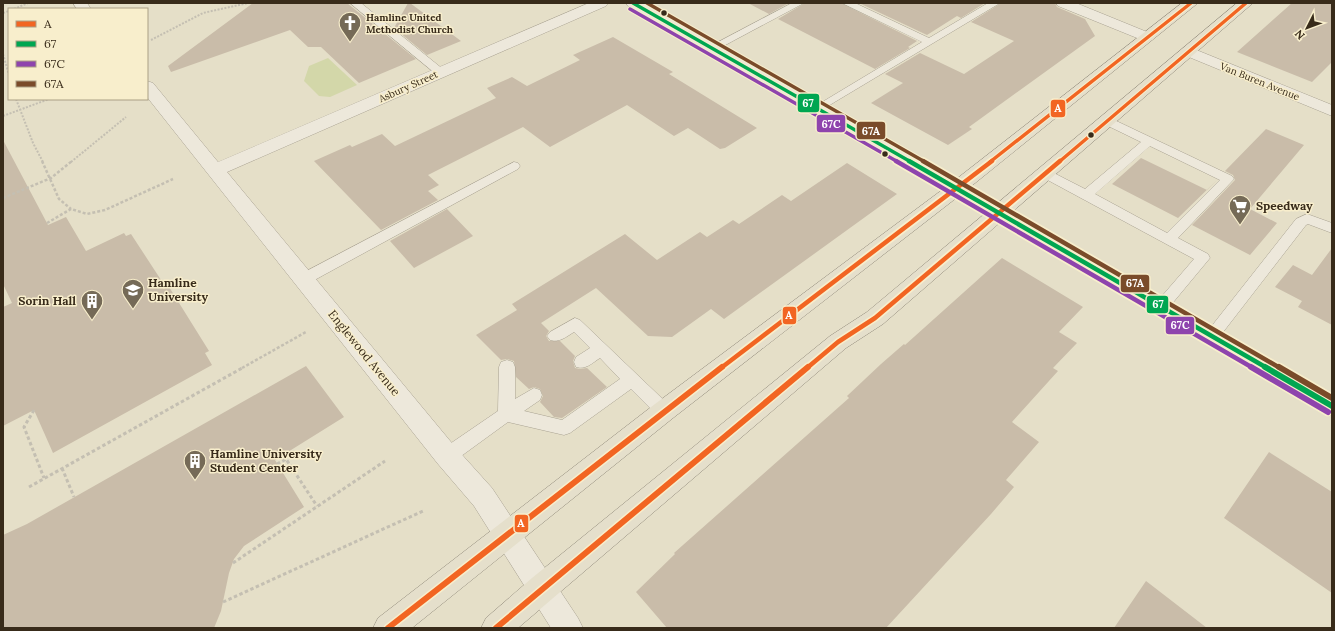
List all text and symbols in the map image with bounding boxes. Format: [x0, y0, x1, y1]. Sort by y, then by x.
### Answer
legend [8, 8, 148, 100]
unlabelled marker [659, 8, 669, 18]
north arrow [1287, 8, 1327, 48]
church icon: Hamline United Methodist Church [337, 10, 363, 43]
place label: Hamline United Methodist Church [366, 11, 454, 36]
text: A [43, 16, 52, 31]
text: N [1291, 26, 1308, 43]
text: 67 [44, 36, 57, 51]
text: 67C [44, 56, 65, 71]
street label: Van Buren Avenue [1217, 59, 1302, 104]
street label: Asbury Street [376, 68, 440, 106]
text: 67A [44, 76, 64, 91]
line badge: 67 [797, 93, 820, 113]
text: 67 [802, 96, 814, 110]
line badge: A [1050, 99, 1066, 118]
text: A [1054, 101, 1062, 115]
line badge: 67C [816, 114, 846, 133]
text: 67C [821, 117, 841, 131]
line badge: 67A [856, 121, 886, 140]
text: 67A [862, 124, 881, 138]
unlabelled marker [1086, 130, 1096, 140]
unlabelled marker [880, 149, 890, 159]
supermarket icon: Speedway [1227, 193, 1253, 226]
place label: Speedway [1256, 198, 1313, 213]
line badge: 67A [1120, 274, 1150, 293]
place label: Hamline University [148, 275, 208, 304]
text: 67A [1126, 276, 1145, 290]
school or university icon: Hamline University [120, 277, 146, 310]
building icon: Sorin Hall [79, 288, 105, 321]
place label: Sorin Hall [18, 293, 76, 308]
line badge: 67 [1146, 295, 1169, 314]
text: 67 [1152, 297, 1164, 311]
line badge: A [782, 306, 797, 325]
street label: Englewood Avenue [325, 307, 404, 399]
text: A [785, 308, 793, 322]
line badge: 67C [1165, 316, 1195, 335]
text: 67C [1170, 318, 1190, 332]
place label: Hamline University Student Center [210, 446, 322, 475]
building icon: Hamline University Student Center [182, 448, 208, 481]
line badge: A [514, 514, 529, 533]
text: A [517, 516, 525, 530]

